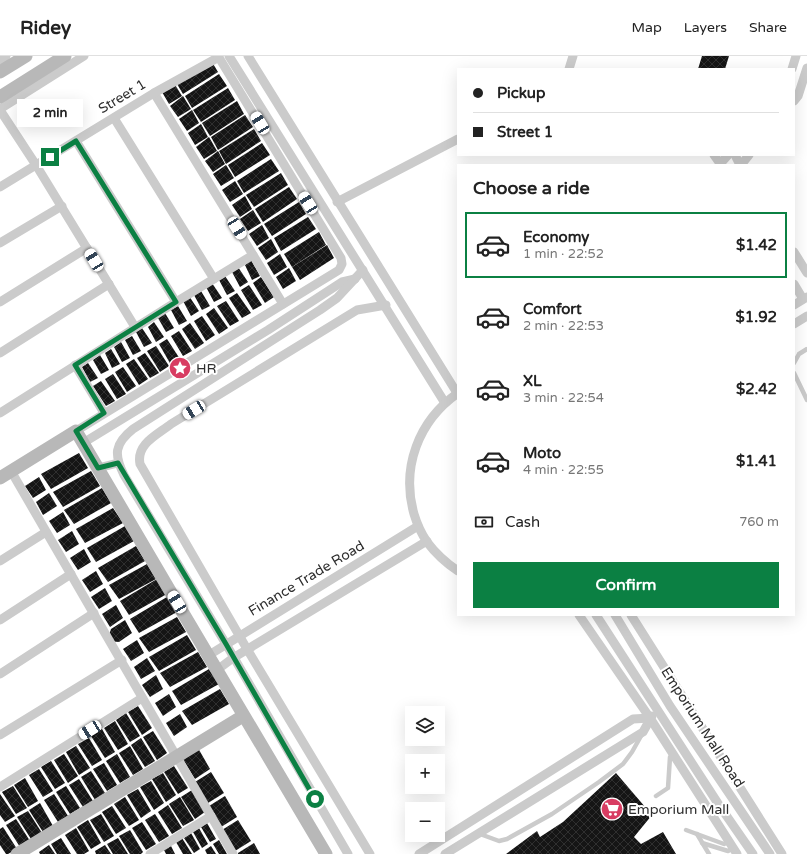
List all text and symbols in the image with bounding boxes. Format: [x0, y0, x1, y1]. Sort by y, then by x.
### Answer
text: Ridey [20, 17, 71, 39]
text: Map [632, 19, 662, 36]
text: Layers [684, 19, 727, 36]
text: Share [749, 19, 787, 36]
street label: Street 1 [95, 76, 149, 117]
text: Pickup [497, 84, 545, 102]
callout: 2 min [17, 99, 83, 127]
text: 2 min [33, 105, 67, 121]
car [249, 110, 271, 136]
text: Street 1 [497, 123, 553, 141]
route end [41, 148, 59, 166]
text: Choose a ride [473, 177, 590, 199]
car [297, 190, 319, 216]
car [226, 215, 248, 241]
icon: car [475, 227, 511, 263]
text: Economy [523, 228, 589, 246]
text: $1.42 [736, 236, 777, 254]
text: 1 min · 22:52 [523, 246, 604, 262]
car [83, 247, 105, 273]
icon: car [475, 299, 511, 335]
text: Comfort [523, 300, 582, 318]
text: $1.92 [736, 308, 777, 326]
text: 2 min · 22:53 [523, 318, 604, 334]
place icon: HR [167, 355, 193, 381]
place label: HR [196, 360, 217, 377]
icon: car [475, 371, 511, 407]
text: XL [523, 372, 542, 390]
text: $2.42 [736, 380, 777, 398]
text: 3 min · 22:54 [523, 390, 604, 406]
car [181, 399, 207, 421]
icon: car [475, 443, 511, 479]
text: Moto [523, 444, 561, 462]
text: $1.41 [736, 452, 777, 470]
text: 4 min · 22:55 [523, 462, 604, 478]
icon: cash [473, 511, 495, 533]
text: Cash [505, 513, 540, 531]
text: 760 m [739, 514, 779, 530]
street label: Finance Trade Road [245, 537, 367, 620]
button: Confirm [473, 562, 779, 608]
car [166, 589, 188, 615]
street label: Emporium Mall Road [657, 664, 748, 791]
map controls [405, 706, 445, 842]
button: layers [405, 706, 445, 746]
car [77, 719, 103, 741]
button: + [405, 754, 445, 794]
route start [306, 790, 324, 808]
supermarket icon: Emporium Mall [599, 796, 625, 822]
place label: Emporium Mall [628, 801, 729, 818]
button: − [405, 802, 445, 842]

